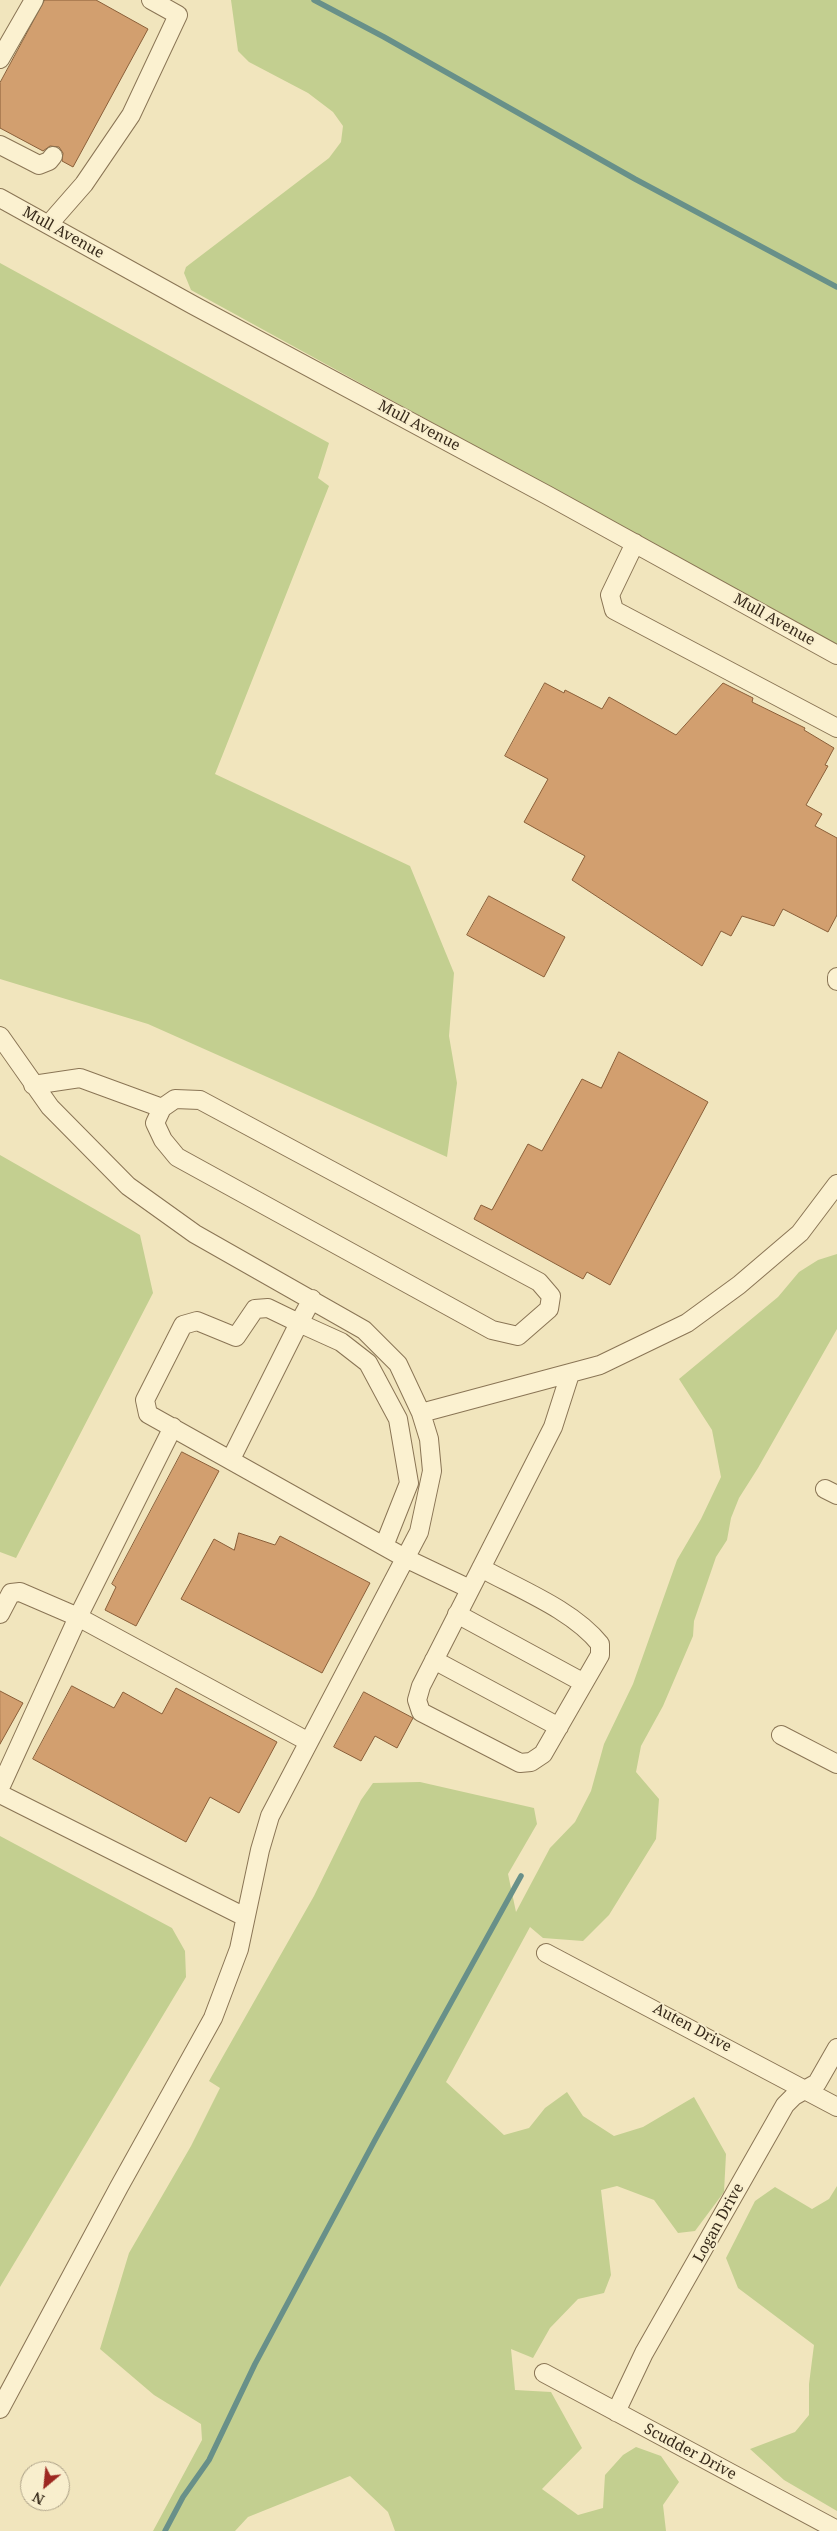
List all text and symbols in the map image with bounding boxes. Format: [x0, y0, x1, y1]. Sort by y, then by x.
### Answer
street label: Mull Avenue [19, 203, 107, 263]
street label: Mull Avenue [375, 397, 463, 455]
street label: Mull Avenue [730, 590, 818, 650]
street label: Auten Drive [650, 2000, 734, 2056]
street label: Logan Drive [690, 2180, 748, 2266]
street label: Scudder Drive [641, 2420, 739, 2484]
north arrow [20, 2461, 70, 2511]
text: N [29, 2488, 48, 2510]

